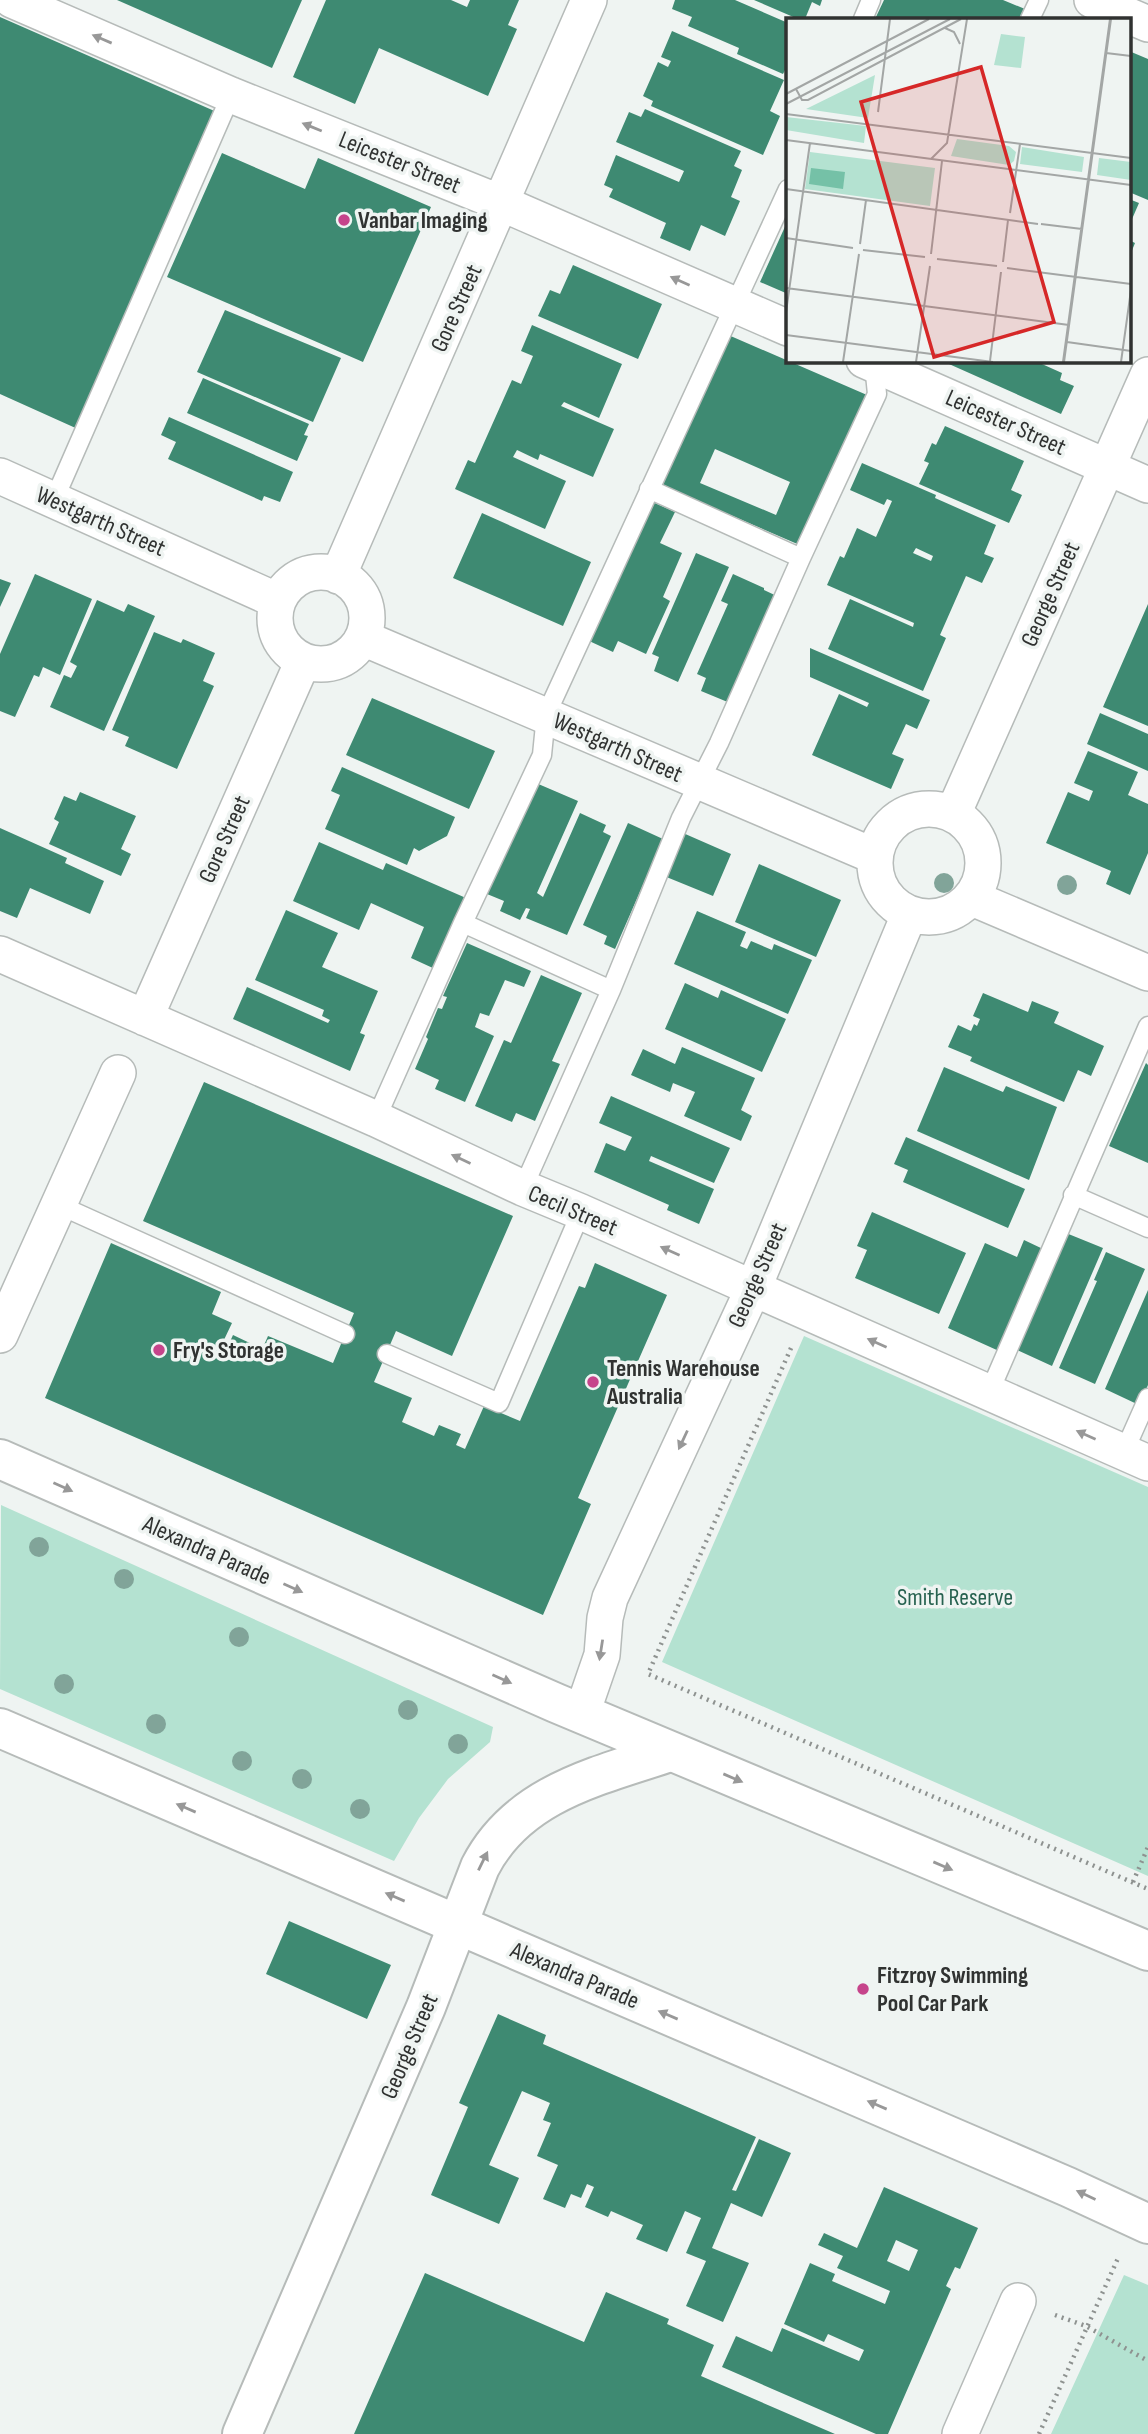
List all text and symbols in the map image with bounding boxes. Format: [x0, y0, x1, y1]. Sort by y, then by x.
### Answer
inset map [786, 18, 1130, 362]
one-way arrow [92, 33, 112, 45]
one-way arrow [301, 121, 322, 132]
street label: Leicester Street [335, 125, 465, 200]
place label: Vanbar Imaging [358, 206, 488, 235]
marker: Vanbar Imaging [336, 212, 352, 228]
street label: Gore Street [424, 260, 489, 356]
one-way arrow [670, 275, 690, 287]
street label: Leicester Street [941, 383, 1070, 462]
street label: Westgarth Street [32, 480, 170, 563]
street label: George Street [1015, 537, 1086, 651]
street label: Westgarth Street [549, 706, 687, 789]
street label: Gore Street [192, 791, 257, 887]
one-way arrow [451, 1154, 471, 1165]
street label: Cecil Street [524, 1179, 622, 1242]
street label: George Street [722, 1218, 793, 1332]
one-way arrow [659, 1245, 680, 1256]
place label: Fry's Storage [173, 1336, 284, 1365]
one-way arrow [867, 1337, 888, 1348]
marker: Fry's Storage [151, 1342, 167, 1358]
place label: Tennis Warehouse Australia [606, 1354, 760, 1411]
marker: Tennis Warehouse Australia [585, 1374, 601, 1390]
one-way arrow [677, 1429, 688, 1450]
one-way arrow [1075, 1429, 1096, 1440]
one-way arrow [52, 1482, 73, 1493]
street label: Alexandra Parade [137, 1509, 275, 1592]
one-way arrow [283, 1583, 304, 1594]
park label: Smith Reserve [897, 1583, 1013, 1612]
one-way arrow [595, 1639, 606, 1661]
one-way arrow [492, 1673, 512, 1685]
one-way arrow [723, 1773, 744, 1784]
one-way arrow [176, 1802, 196, 1814]
one-way arrow [478, 1851, 489, 1871]
one-way arrow [933, 1860, 954, 1871]
one-way arrow [384, 1892, 405, 1903]
street label: Alexandra Parade [505, 1935, 643, 2016]
place label: Fitzroy Swimming Pool Car Park [877, 1961, 1028, 2018]
marker: Fitzroy Swimming Pool Car Park [855, 1981, 871, 1997]
street label: George Street [374, 1989, 445, 2103]
one-way arrow [658, 2009, 679, 2020]
one-way arrow [867, 2099, 888, 2110]
one-way arrow [1076, 2190, 1096, 2201]

